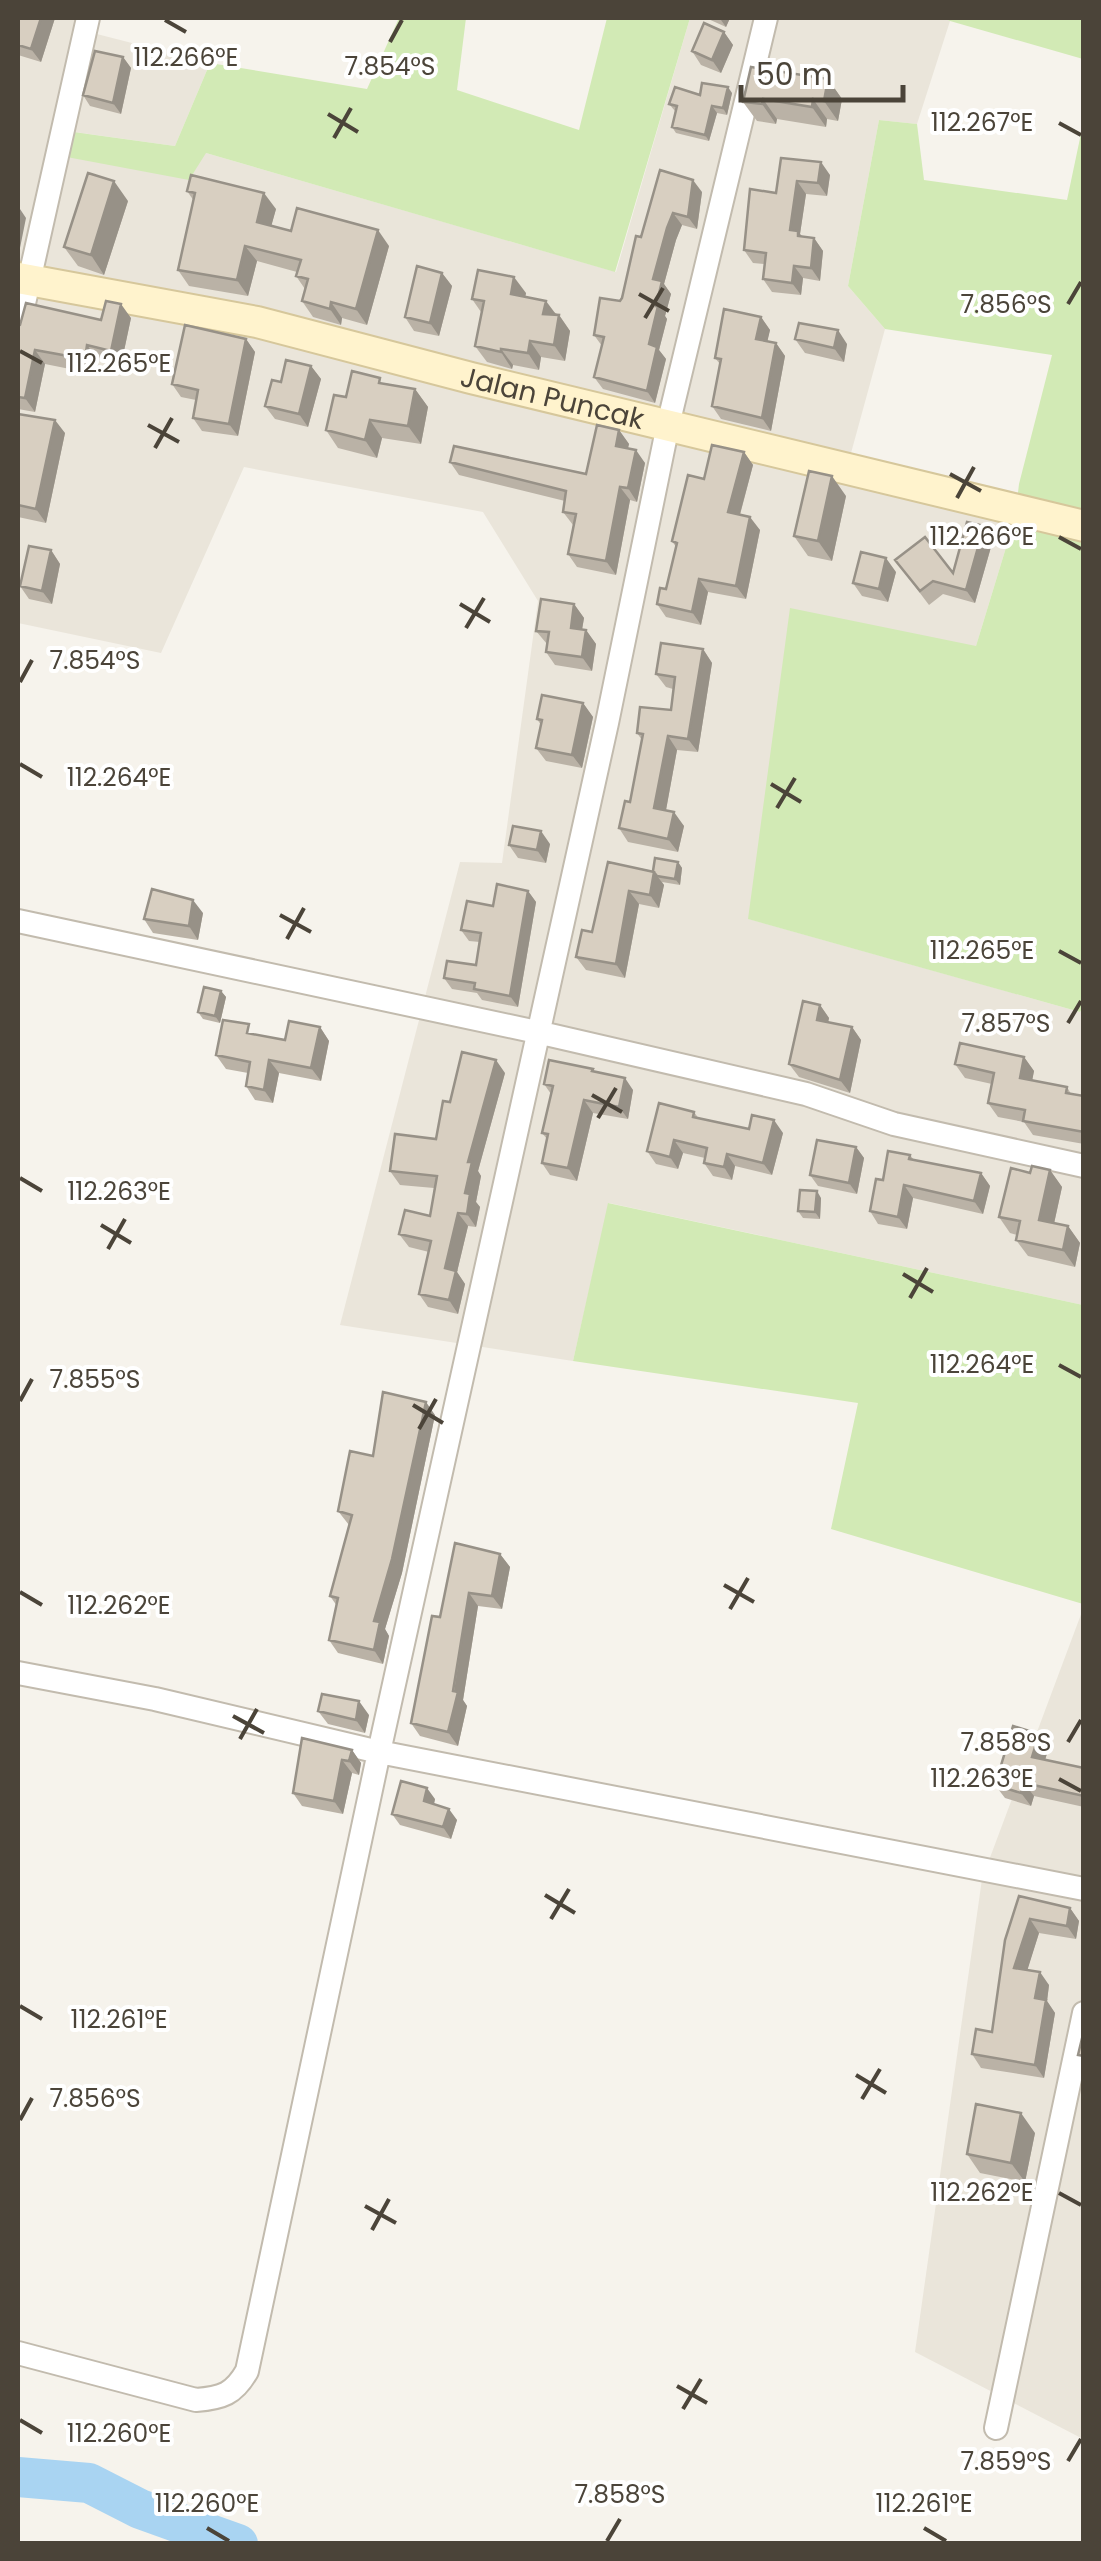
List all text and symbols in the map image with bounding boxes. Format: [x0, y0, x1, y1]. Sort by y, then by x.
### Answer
text: 112.266°E [134, 40, 238, 75]
scale bar [741, 40, 904, 102]
text: 7.854°S [344, 49, 436, 84]
text: 50 m [756, 53, 833, 96]
text: 112.267°E [931, 105, 1033, 140]
text: 7.856°S [960, 287, 1052, 322]
text: 112.265°E [67, 346, 171, 381]
street label: Jalan Puncak [456, 357, 649, 439]
text: 112.266°E [930, 519, 1034, 554]
text: 7.854°S [49, 643, 141, 678]
text: 112.264°E [67, 760, 171, 795]
text: 112.265°E [930, 933, 1034, 968]
text: 7.857°S [962, 1006, 1050, 1041]
text: 112.263°E [67, 1174, 171, 1209]
text: 112.264°E [930, 1347, 1034, 1382]
text: 7.855°S [49, 1362, 141, 1397]
text: 112.262°E [67, 1588, 171, 1623]
text: 7.858°S [960, 1725, 1052, 1760]
text: 112.263°E [930, 1761, 1034, 1796]
text: 112.261°E [71, 2002, 167, 2037]
text: 7.856°S [49, 2081, 141, 2116]
text: 112.262°E [930, 2175, 1034, 2210]
text: 112.260°E [67, 2416, 171, 2451]
text: 7.859°S [960, 2444, 1052, 2479]
text: 7.858°S [574, 2477, 666, 2512]
text: 112.260°E [155, 2486, 259, 2521]
text: 112.261°E [876, 2486, 972, 2521]

